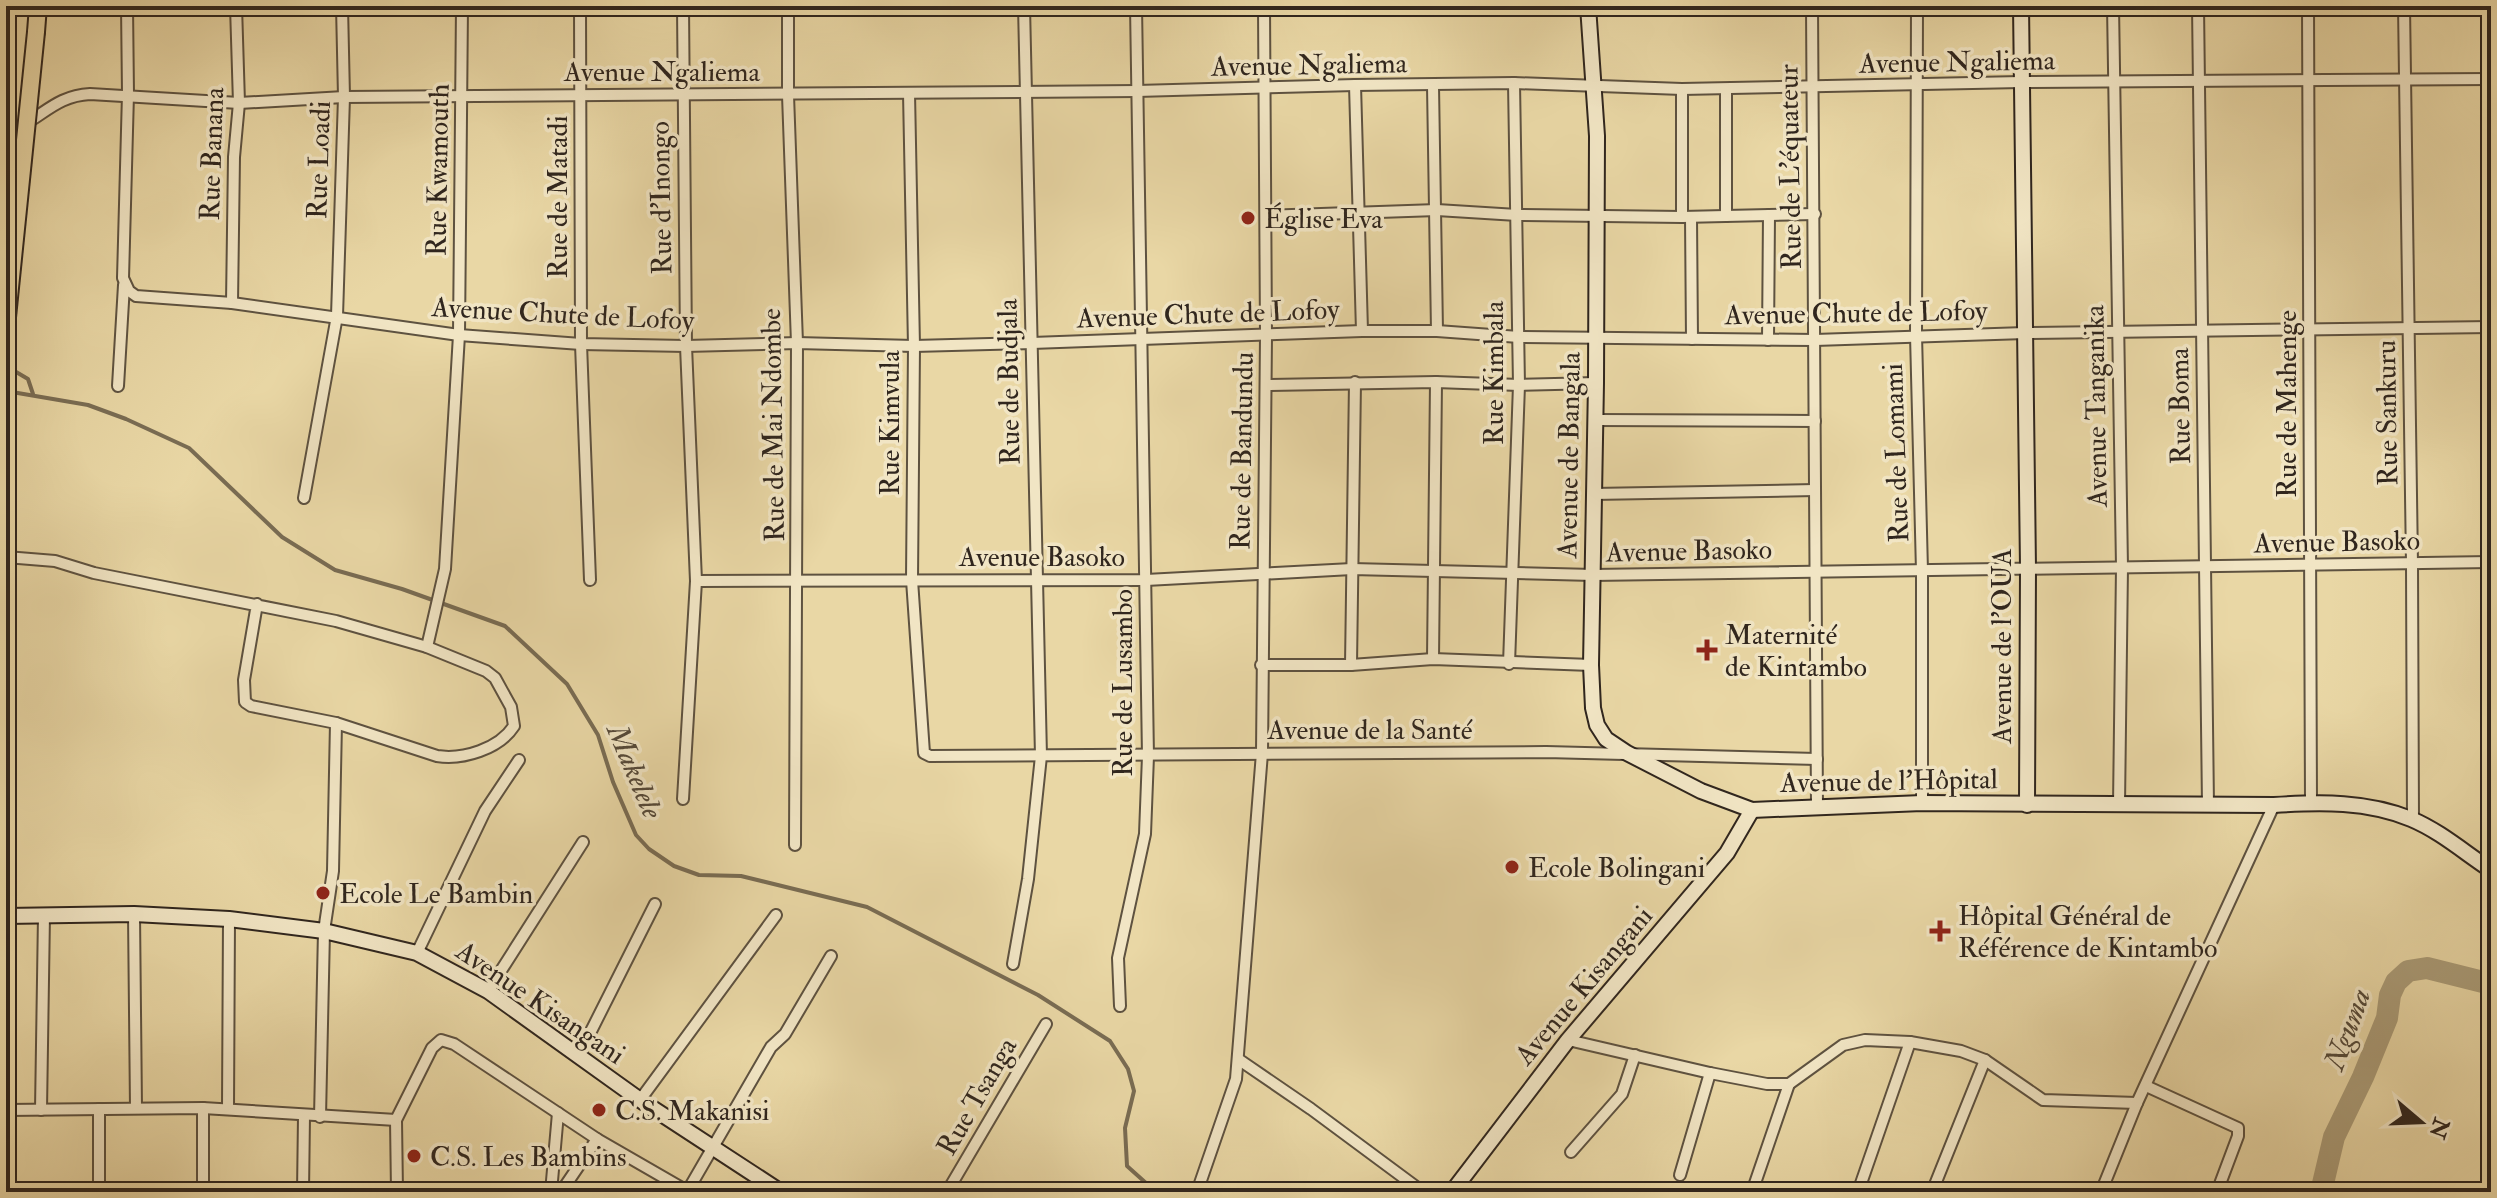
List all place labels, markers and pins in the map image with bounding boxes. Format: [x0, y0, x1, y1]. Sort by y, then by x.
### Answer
place label: Église Eva [1264, 202, 1383, 237]
marker: Église Eva [1239, 209, 1257, 227]
place label: Maternité de Kintambo [1725, 618, 1867, 685]
marker: Maternité de Kintambo [1696, 639, 1718, 661]
place label: Ecole Bolingani [1528, 851, 1705, 886]
marker: Ecole Bolingani [1503, 858, 1521, 876]
place label: Ecole Le Bambin [339, 877, 533, 912]
marker: Ecole Le Bambin [314, 884, 332, 902]
place label: Hôpital Général de Référence de Kintambo [1958, 899, 2218, 966]
marker: Hôpital Général de Référence de Kintambo [1929, 920, 1951, 942]
place label: C.S. Makanisi [615, 1094, 769, 1129]
marker: C.S. Makanisi [590, 1101, 608, 1119]
place label: C.S. Les Bambins [430, 1140, 627, 1175]
marker: C.S. Les Bambins [405, 1147, 423, 1165]

